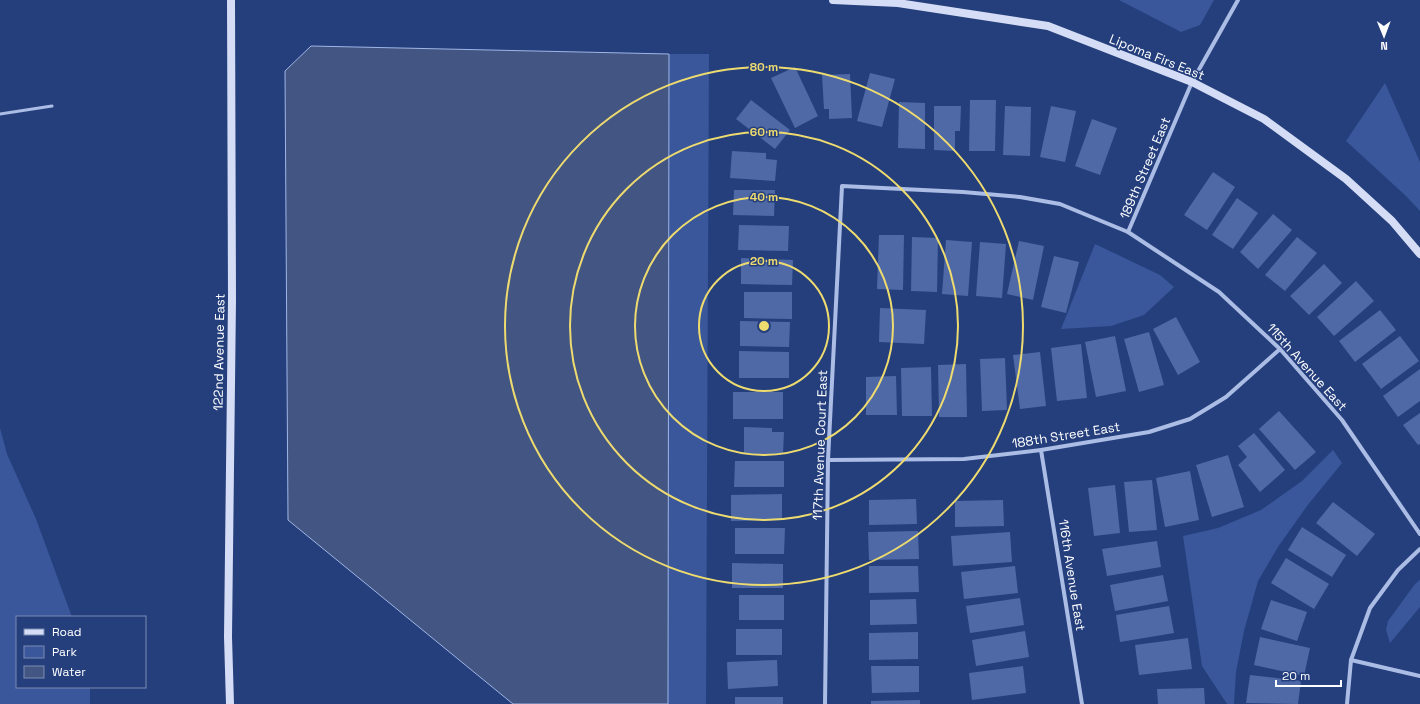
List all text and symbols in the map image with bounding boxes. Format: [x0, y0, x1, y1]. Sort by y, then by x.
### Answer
north arrow [1364, 16, 1404, 56]
street label: Lipoma Firs East [1107, 30, 1207, 84]
text: N [1380, 39, 1388, 53]
text: 80 m [750, 59, 778, 75]
street label: 189th Street East [1116, 114, 1174, 222]
text: 60 m [750, 124, 778, 140]
text: 40 m [750, 189, 778, 205]
text: 20 m [750, 253, 778, 269]
street label: 122nd Avenue East [209, 293, 229, 411]
centre of rings [757, 319, 771, 333]
street label: 115th Avenue East [1263, 320, 1351, 414]
street label: 117th Avenue Court East [809, 369, 831, 521]
street label: 188th Street East [1011, 418, 1121, 452]
street label: 116th Avenue East [1055, 518, 1089, 632]
legend [16, 616, 146, 688]
text: Road [52, 624, 81, 640]
text: Park [52, 644, 77, 660]
scale bar [1276, 662, 1341, 688]
text: Water [52, 664, 86, 680]
text: 20 m [1282, 668, 1310, 684]

